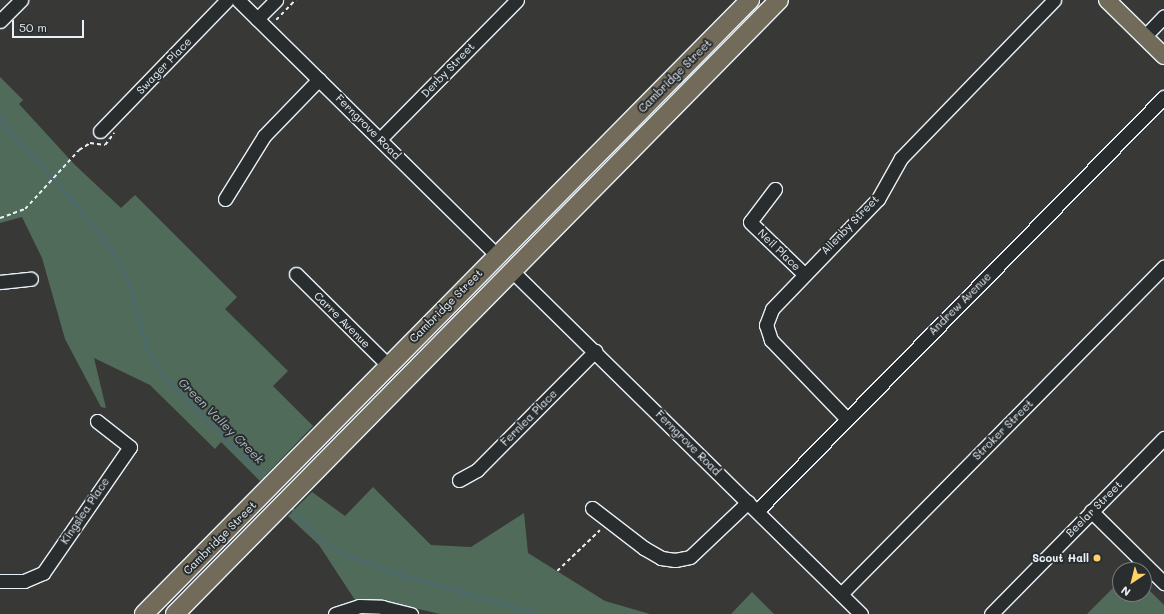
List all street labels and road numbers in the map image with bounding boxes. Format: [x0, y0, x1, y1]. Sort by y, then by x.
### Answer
street label: Swager Place [134, 35, 194, 97]
street label: Cambridge Street [636, 37, 714, 115]
street label: Derby Street [419, 40, 477, 100]
street label: Ferngrove Road [333, 92, 403, 162]
street label: Allenby Street [818, 193, 882, 257]
street label: Neil Place [755, 226, 803, 274]
street label: Cambridge Street [407, 267, 485, 345]
street label: Andrew Avenue [926, 270, 994, 338]
street label: Carre Avenue [311, 289, 373, 351]
street label: Fernlea Place [498, 387, 560, 449]
street label: Stroker Street [970, 397, 1036, 463]
street label: Ferngrove Road [653, 408, 723, 478]
street label: Kingslea Place [58, 475, 112, 547]
street label: Beelar Street [1063, 478, 1125, 540]
street label: Cambridge Street [181, 499, 259, 577]

